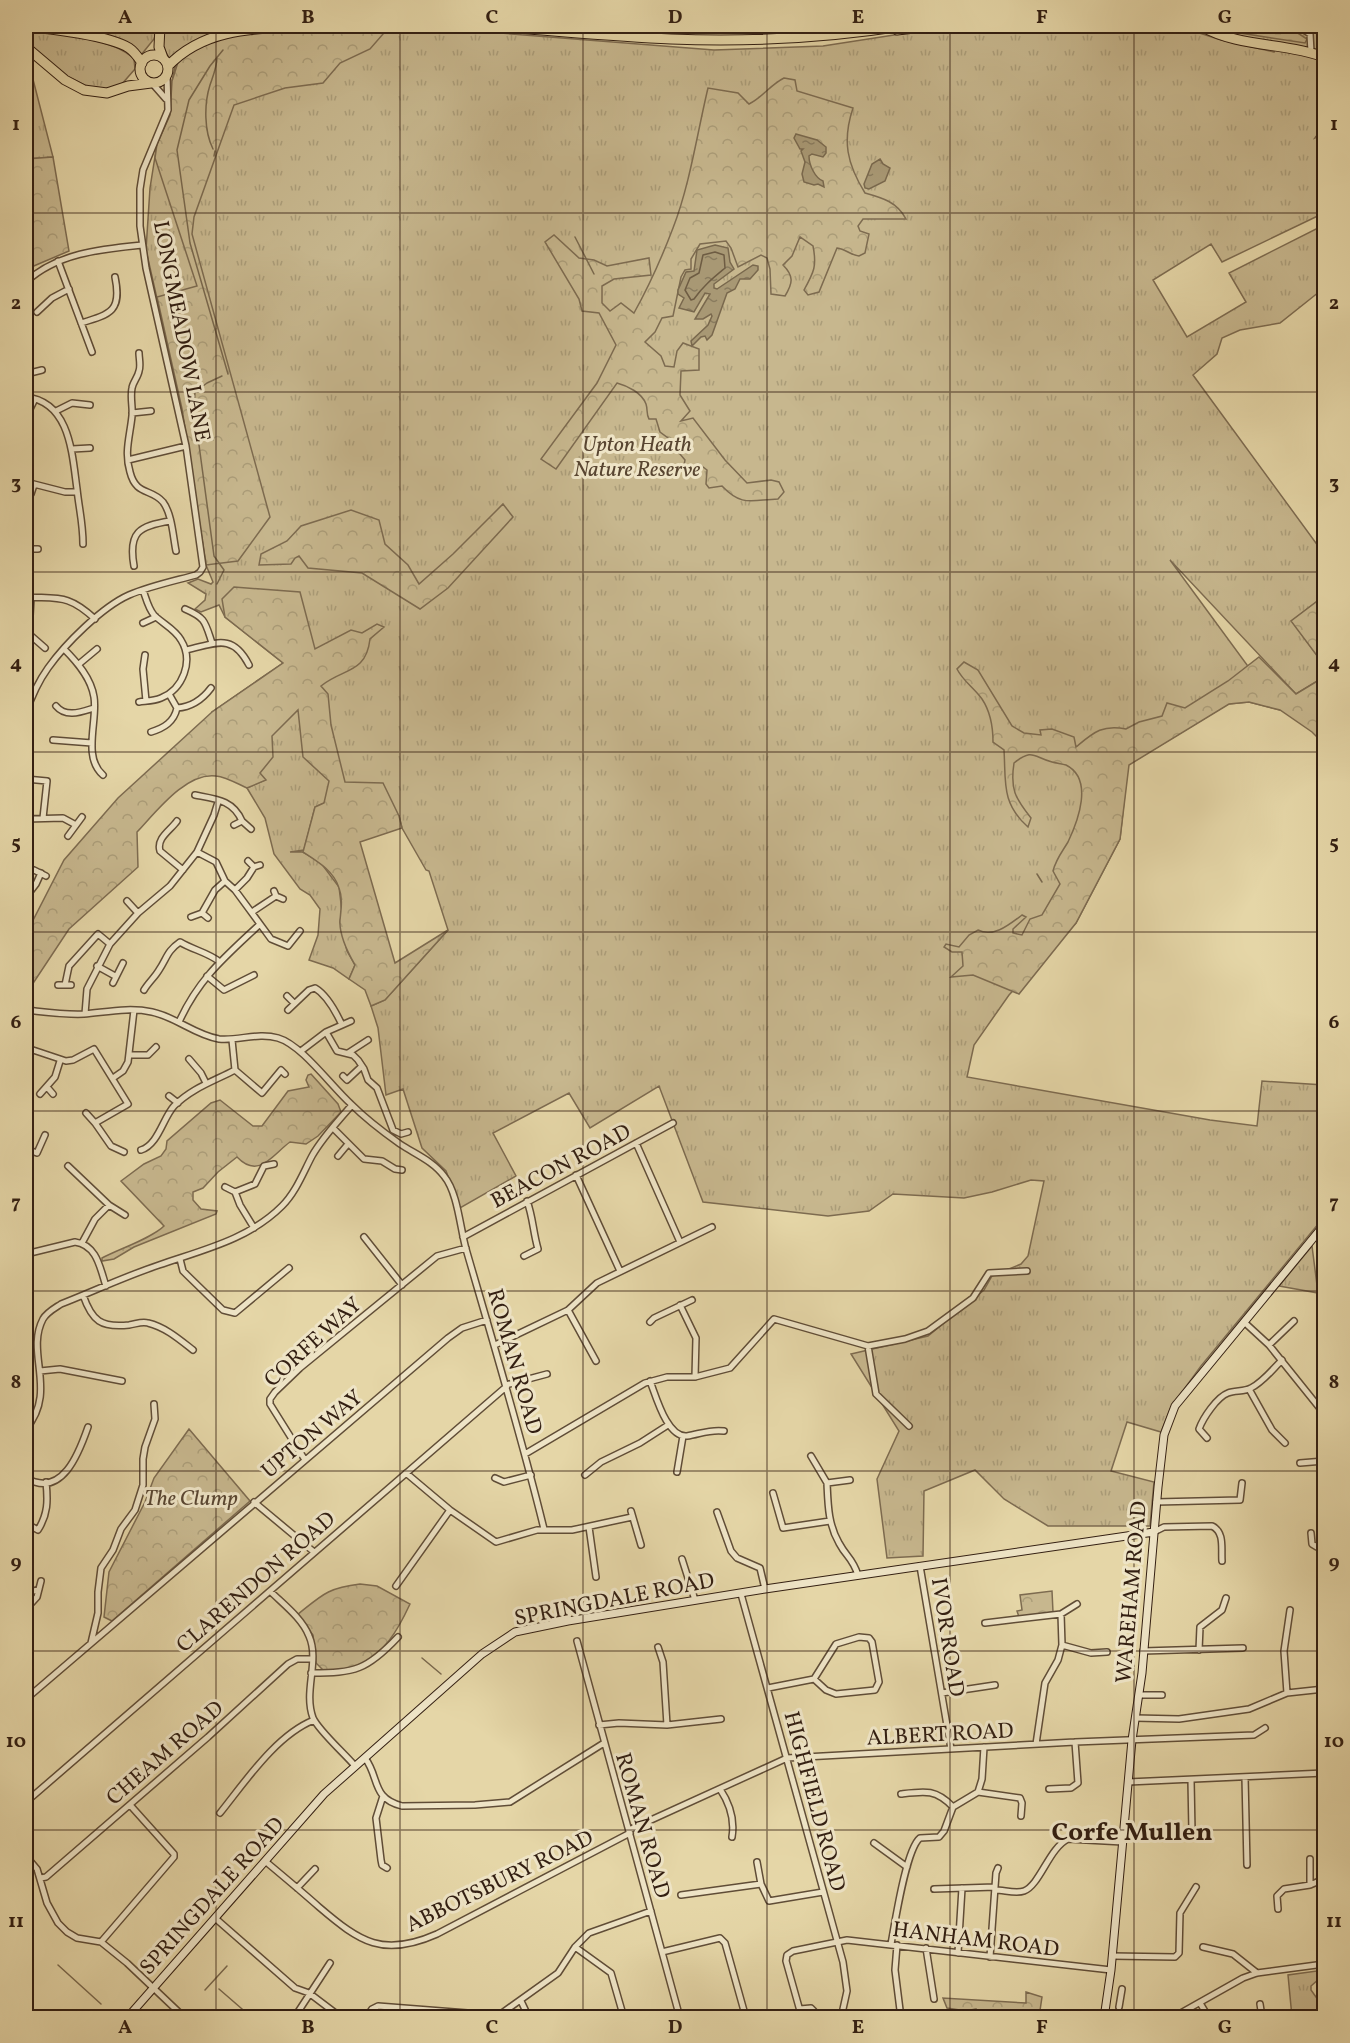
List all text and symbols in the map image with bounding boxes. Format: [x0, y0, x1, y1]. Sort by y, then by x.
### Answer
text: A [118, 4, 132, 32]
text: B [301, 4, 315, 32]
text: C [486, 4, 499, 32]
text: D [668, 4, 682, 32]
text: E [852, 4, 864, 32]
text: F [1036, 4, 1048, 32]
text: G [1218, 4, 1232, 32]
text: 1 [12, 111, 20, 139]
text: 1 [1330, 111, 1338, 139]
street label: LONGMEADOW LANE [144, 218, 217, 445]
text: 2 [11, 290, 21, 318]
text: 2 [1329, 290, 1339, 318]
park label: Upton Heath Nature Reserve [574, 430, 700, 486]
text: 3 [11, 470, 21, 498]
text: 3 [1329, 470, 1339, 498]
text: 4 [10, 650, 22, 678]
text: 4 [1328, 650, 1340, 678]
text: 5 [11, 830, 21, 858]
text: 5 [1329, 830, 1339, 858]
text: 6 [11, 1009, 22, 1037]
text: 6 [1329, 1009, 1340, 1037]
street label: BEACON ROAD [486, 1117, 637, 1217]
text: 7 [11, 1189, 21, 1217]
text: 7 [1329, 1189, 1339, 1217]
street label: ROMAN ROAD [478, 1285, 549, 1438]
street label: CORFE WAY [258, 1290, 369, 1395]
text: 8 [11, 1369, 21, 1397]
text: 8 [1329, 1369, 1339, 1397]
street label: UPTON WAY [255, 1383, 370, 1487]
park label: The Clump [144, 1484, 238, 1515]
street label: WAREHAM ROAD [1109, 1500, 1156, 1685]
street label: CLARENDON ROAD [170, 1505, 343, 1661]
text: 9 [10, 1549, 22, 1577]
text: 9 [1328, 1549, 1340, 1577]
street label: SPRINGDALE ROAD [512, 1566, 717, 1635]
street label: IVOR ROAD [922, 1576, 971, 1699]
street label: CHEAM ROAD [100, 1694, 231, 1814]
street label: HIGHFIELD ROAD [775, 1708, 853, 1895]
street label: ALBERT ROAD [866, 1716, 1014, 1755]
text: 10 [6, 1728, 26, 1756]
text: 10 [1324, 1728, 1344, 1756]
street label: ROMAN ROAD [606, 1749, 677, 1902]
street label: SPRINGDALE ROAD [133, 1811, 292, 1983]
district label: Corfe Mullen [1051, 1815, 1213, 1851]
street label: ABBOTSBURY ROAD [401, 1823, 599, 1941]
text: 11 [8, 1908, 24, 1936]
text: 11 [1326, 1908, 1342, 1936]
street label: HANHAM ROAD [891, 1915, 1061, 1966]
text: A [118, 2014, 132, 2042]
text: B [301, 2014, 315, 2042]
text: C [486, 2014, 499, 2042]
text: D [668, 2014, 682, 2042]
text: E [852, 2014, 864, 2042]
text: F [1036, 2014, 1048, 2042]
text: G [1218, 2014, 1232, 2042]

